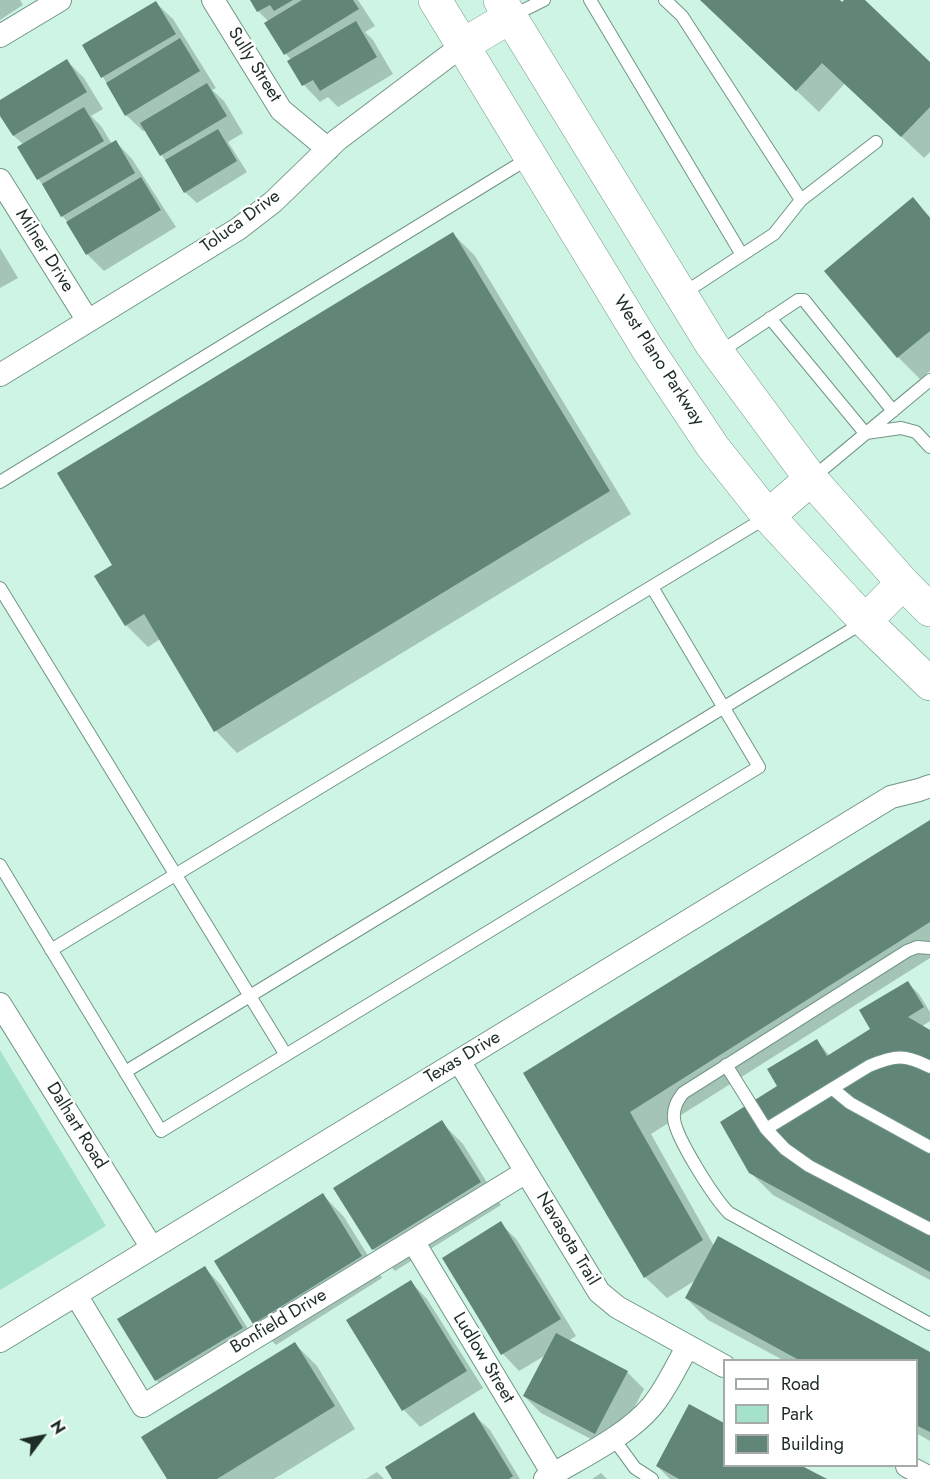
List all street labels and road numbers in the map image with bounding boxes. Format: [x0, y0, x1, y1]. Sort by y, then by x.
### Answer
street label: Sully Street [223, 24, 285, 106]
street label: Toluca Drive [197, 186, 285, 258]
street label: Milner Drive [10, 206, 78, 296]
street label: West Plano Parkway [608, 292, 708, 430]
street label: Texas Drive [421, 1027, 505, 1089]
street label: Dalhart Road [41, 1079, 111, 1173]
street label: Navasota Trail [531, 1188, 603, 1290]
street label: Bonfield Drive [227, 1285, 331, 1359]
street label: Ludlow Street [448, 1309, 518, 1407]

